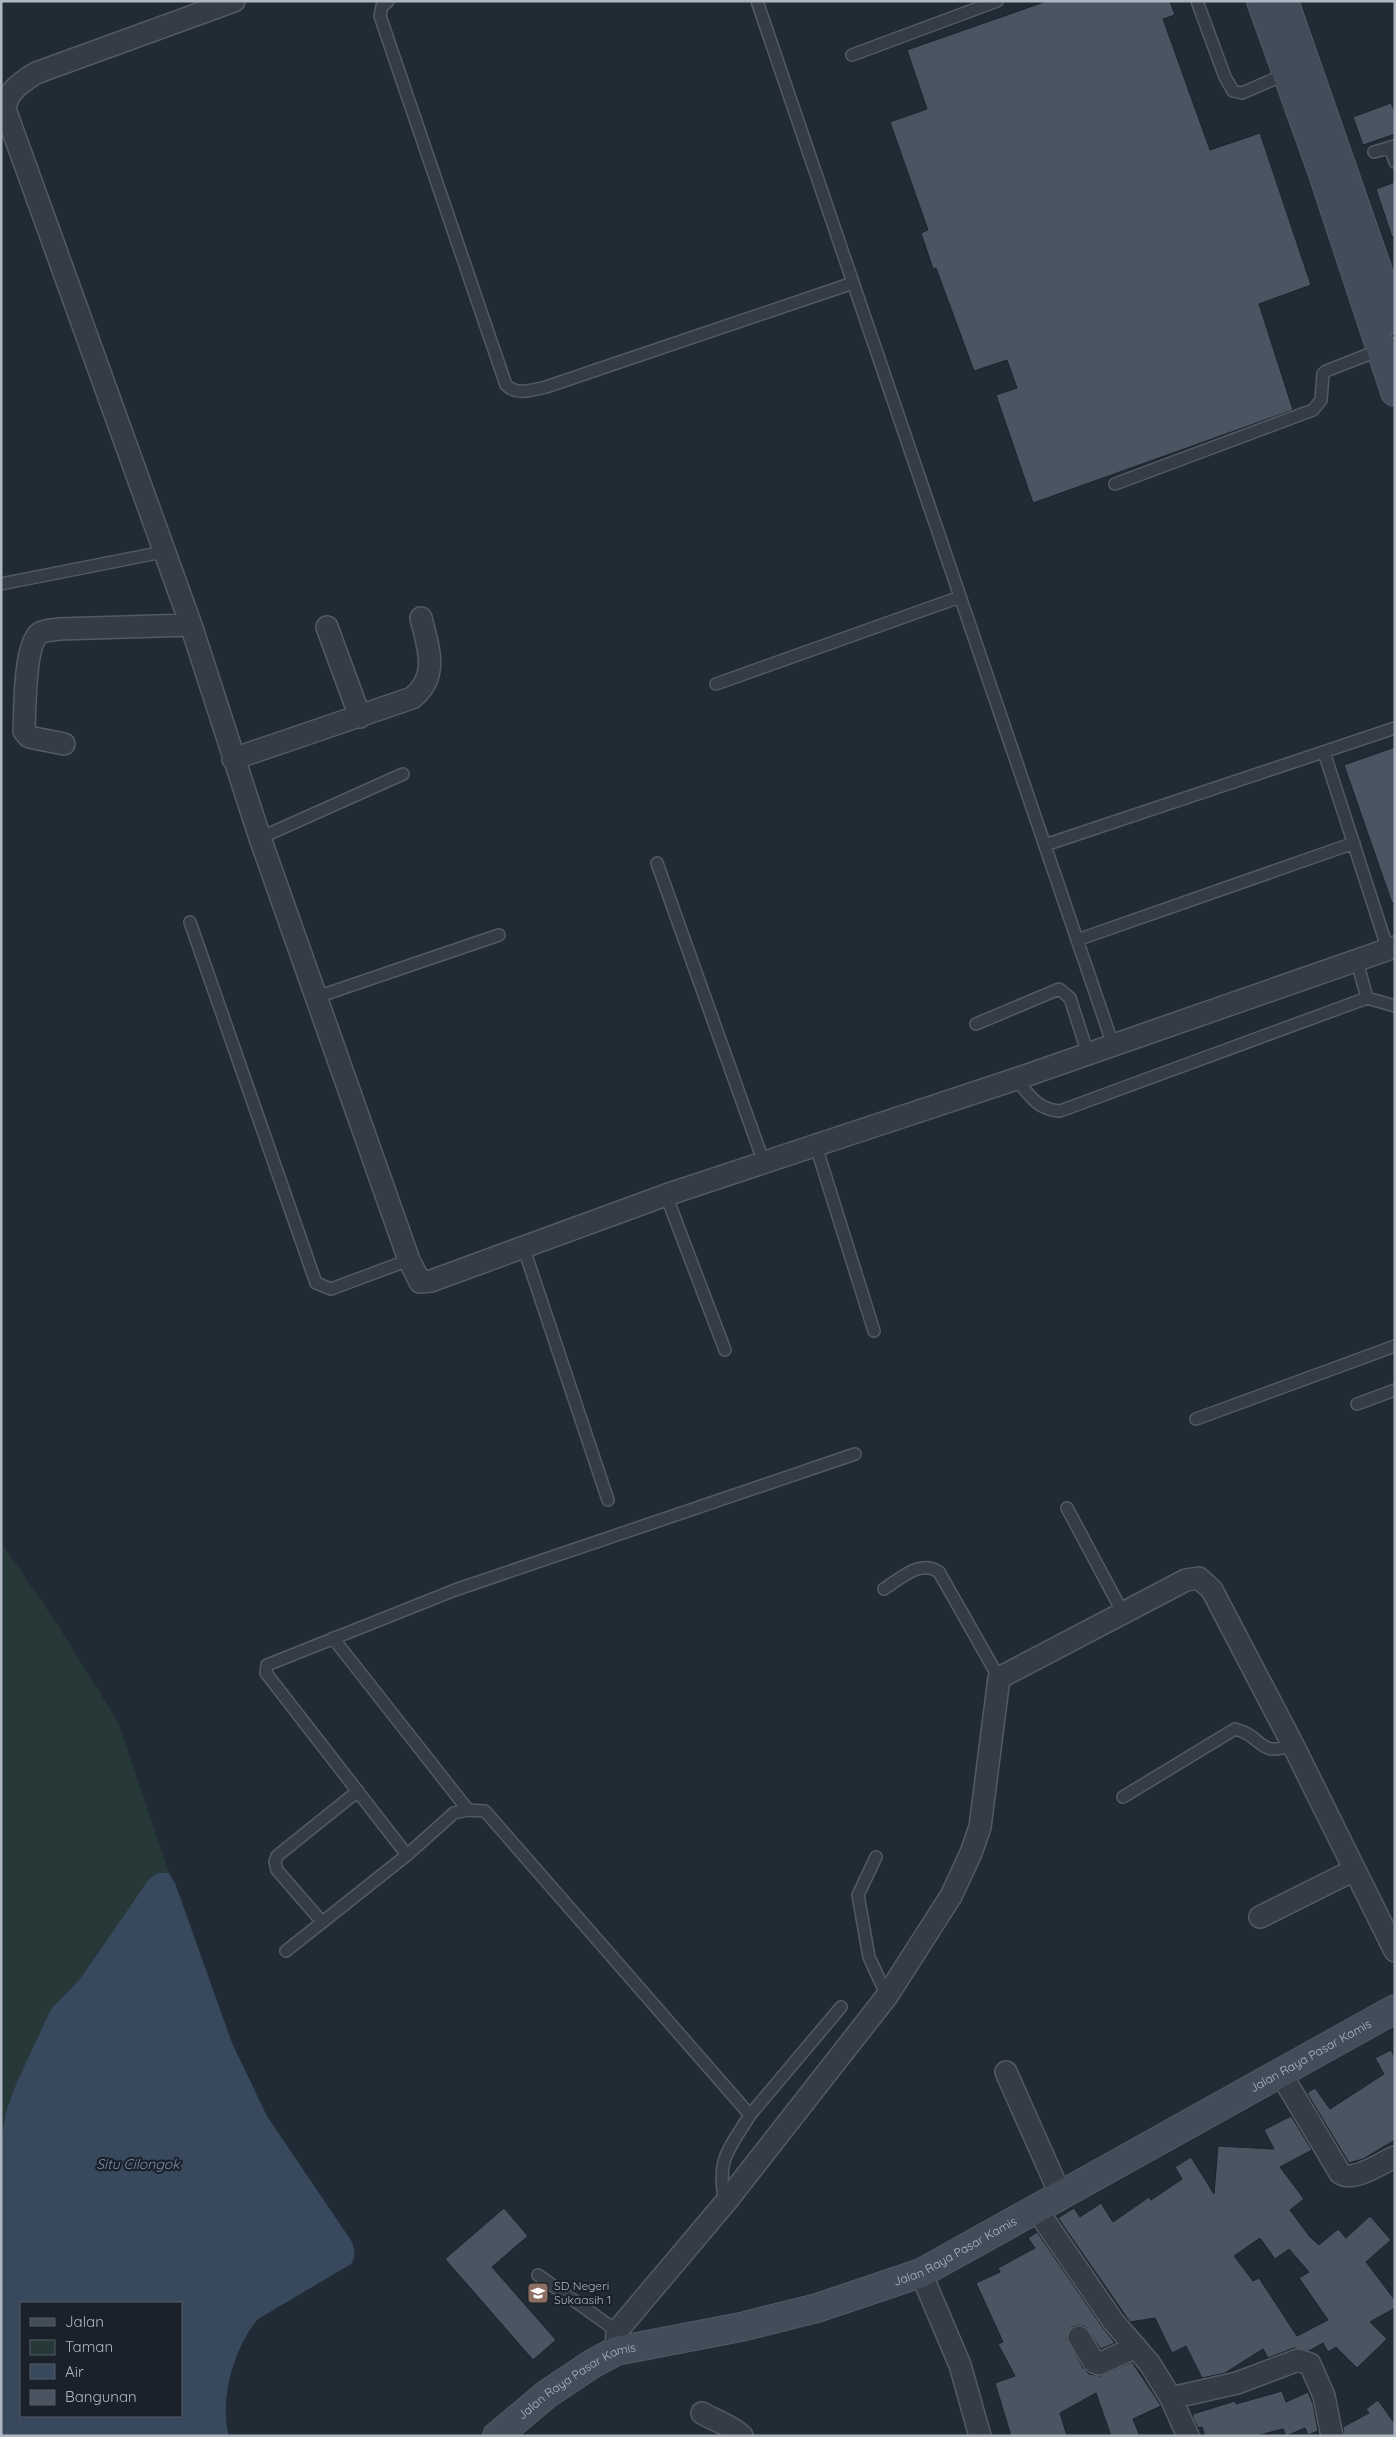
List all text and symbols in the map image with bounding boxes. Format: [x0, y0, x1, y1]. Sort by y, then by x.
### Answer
street label: Jalan Raya Pasar Kamis [1247, 2015, 1374, 2095]
water label: Situ Cilongok [96, 2155, 181, 2173]
street label: Jalan Raya Pasar Kamis [891, 2213, 1020, 2289]
place label: SD Negeri Sukaasih 1 [554, 2278, 611, 2307]
school or university icon: SD Negeri Sukaasih 1 [526, 2281, 550, 2305]
legend [20, 2302, 182, 2417]
text: Jalan [65, 2312, 104, 2331]
text: Taman [65, 2337, 113, 2356]
street label: Jalan Raya Pasar Kamis [514, 2339, 637, 2422]
text: Air [65, 2362, 84, 2381]
text: Bangunan [65, 2387, 137, 2406]

